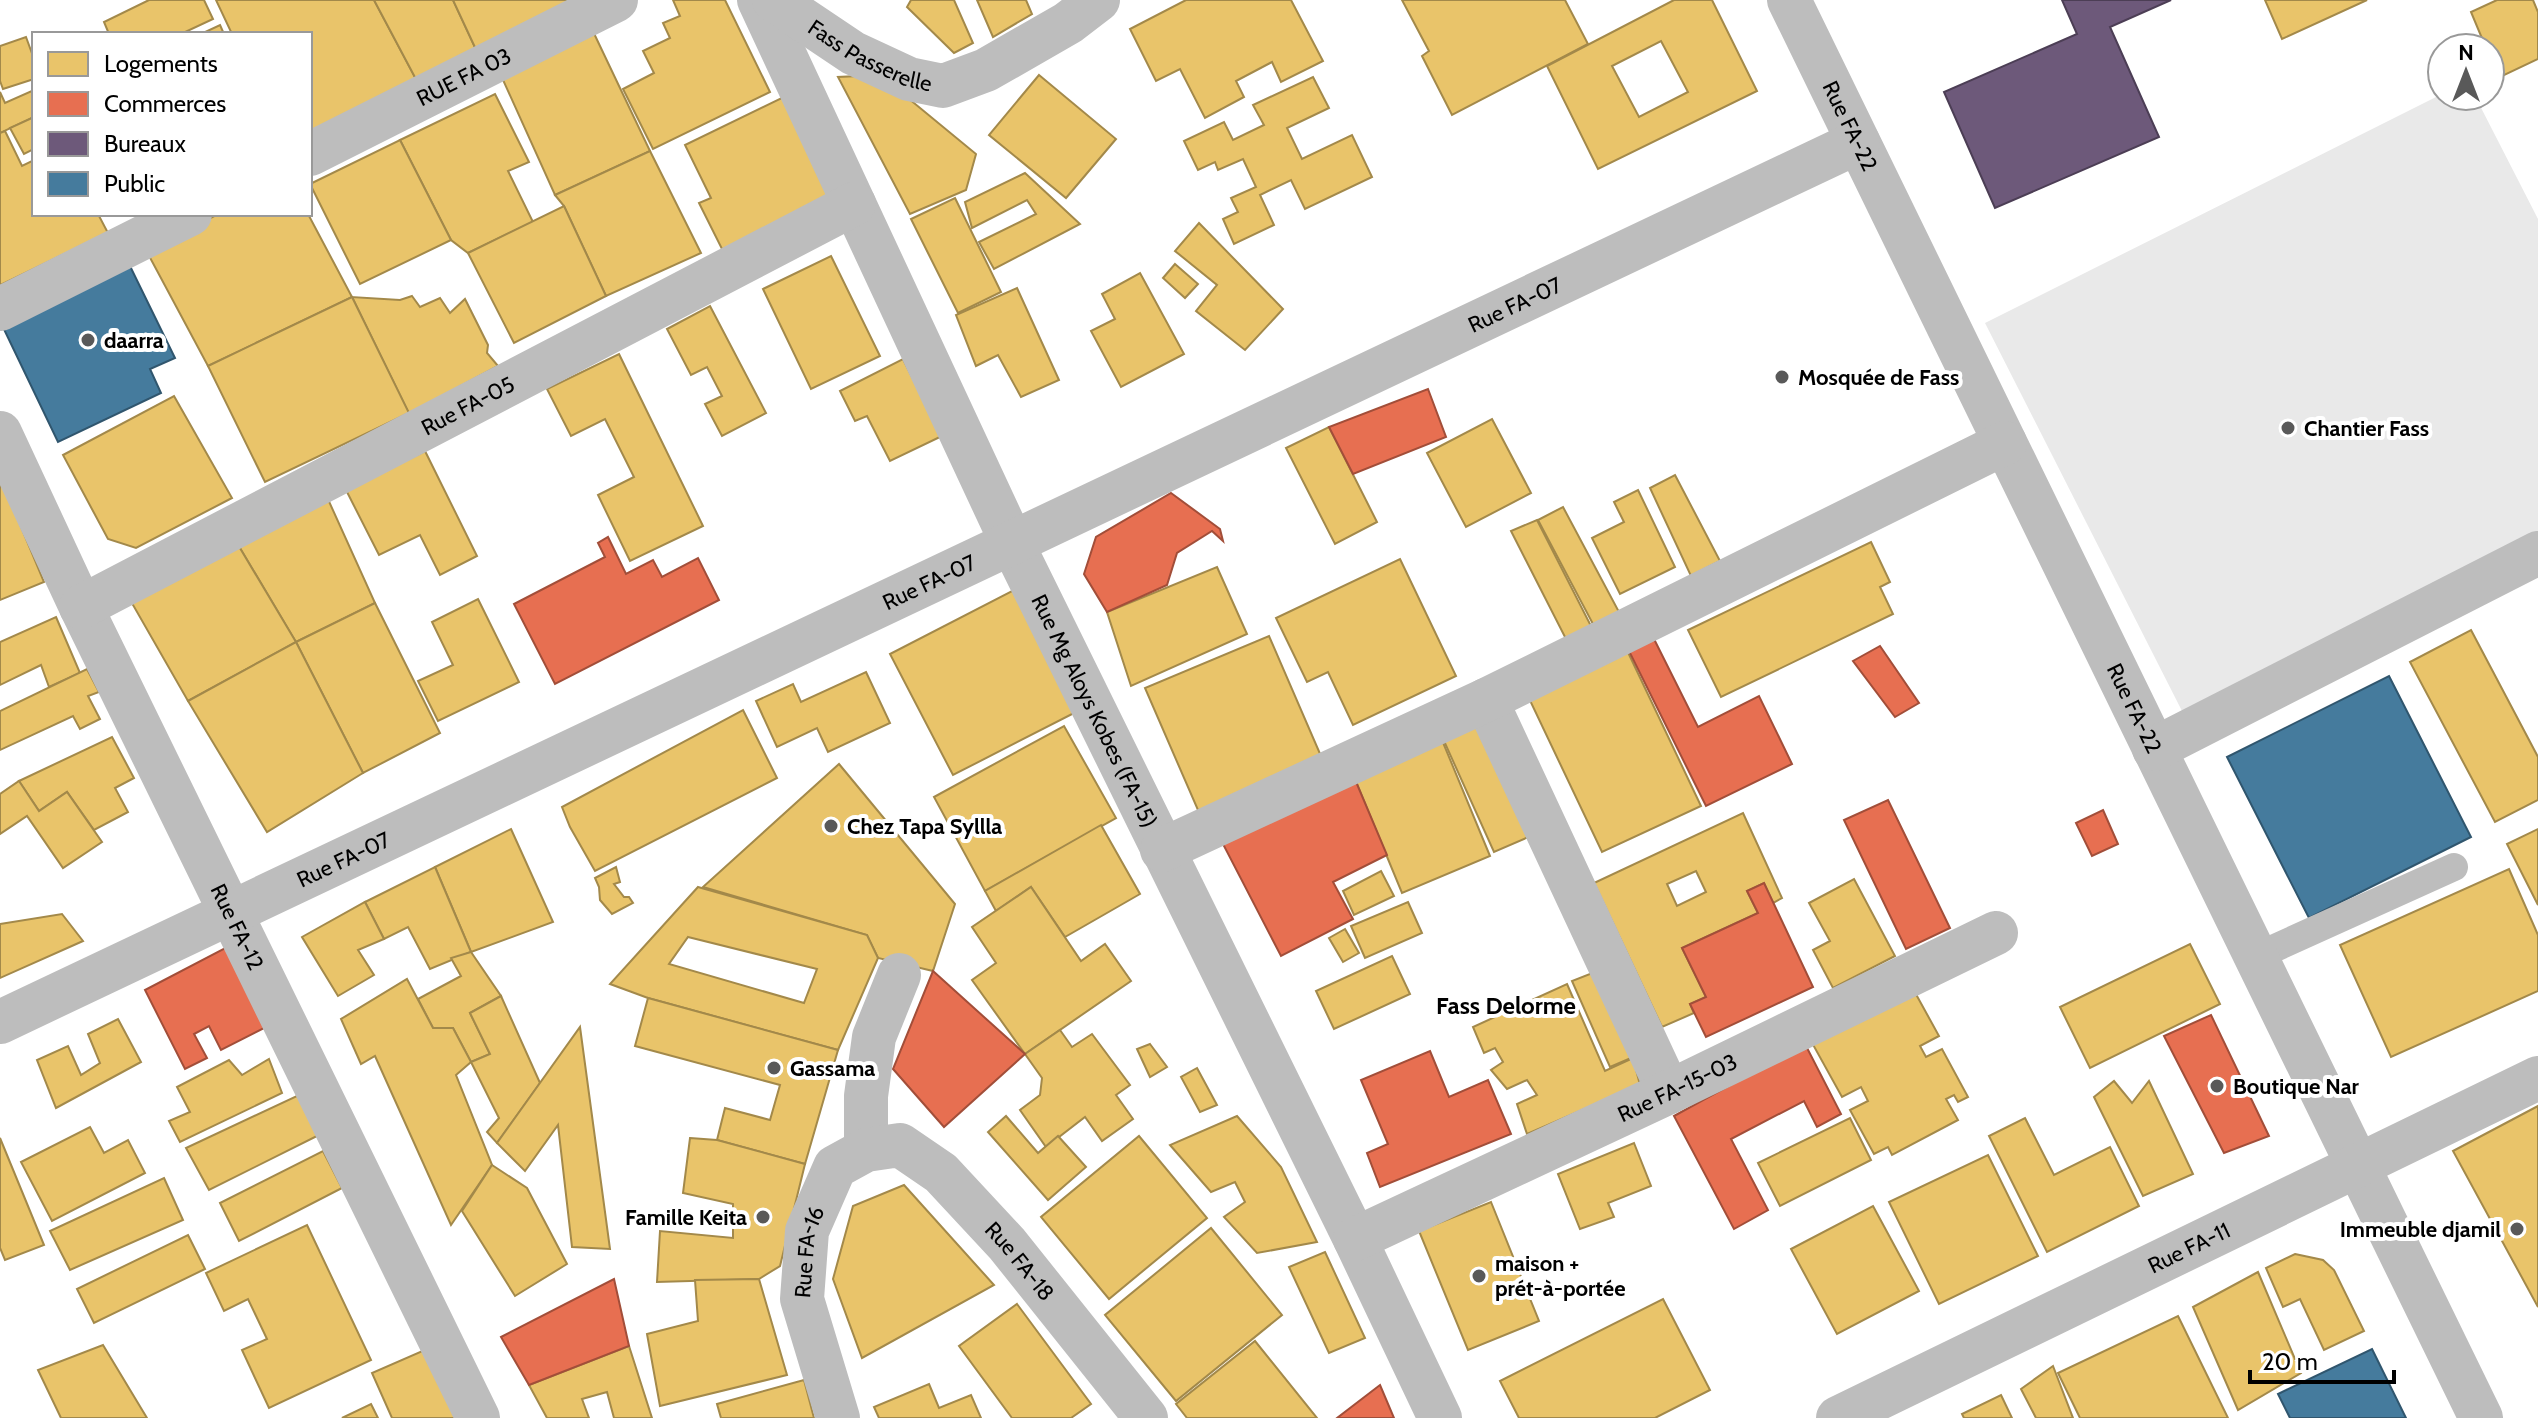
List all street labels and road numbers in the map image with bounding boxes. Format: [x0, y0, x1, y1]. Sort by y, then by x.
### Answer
street label: Fass Passerelle [803, 14, 934, 97]
street label: RUE FA 03 [412, 42, 516, 112]
street label: Rue FA-22 [1817, 77, 1883, 175]
street label: Rue FA-07 [1464, 271, 1566, 339]
street label: Rue FA-05 [417, 371, 519, 441]
street label: Rue FA-07 [878, 549, 980, 616]
street label: Rue Mg Aloys Kobes (FA-15) [1025, 590, 1163, 832]
street label: Rue FA-22 [2101, 659, 2167, 758]
street label: Rue FA-07 [293, 826, 395, 893]
street label: Rue FA-12 [205, 880, 270, 974]
street label: Rue FA-15-03 [1613, 1048, 1742, 1128]
street label: Rue FA-16 [789, 1202, 830, 1299]
street label: Rue FA-18 [979, 1216, 1060, 1306]
street label: Rue FA-11 [2144, 1217, 2235, 1279]

